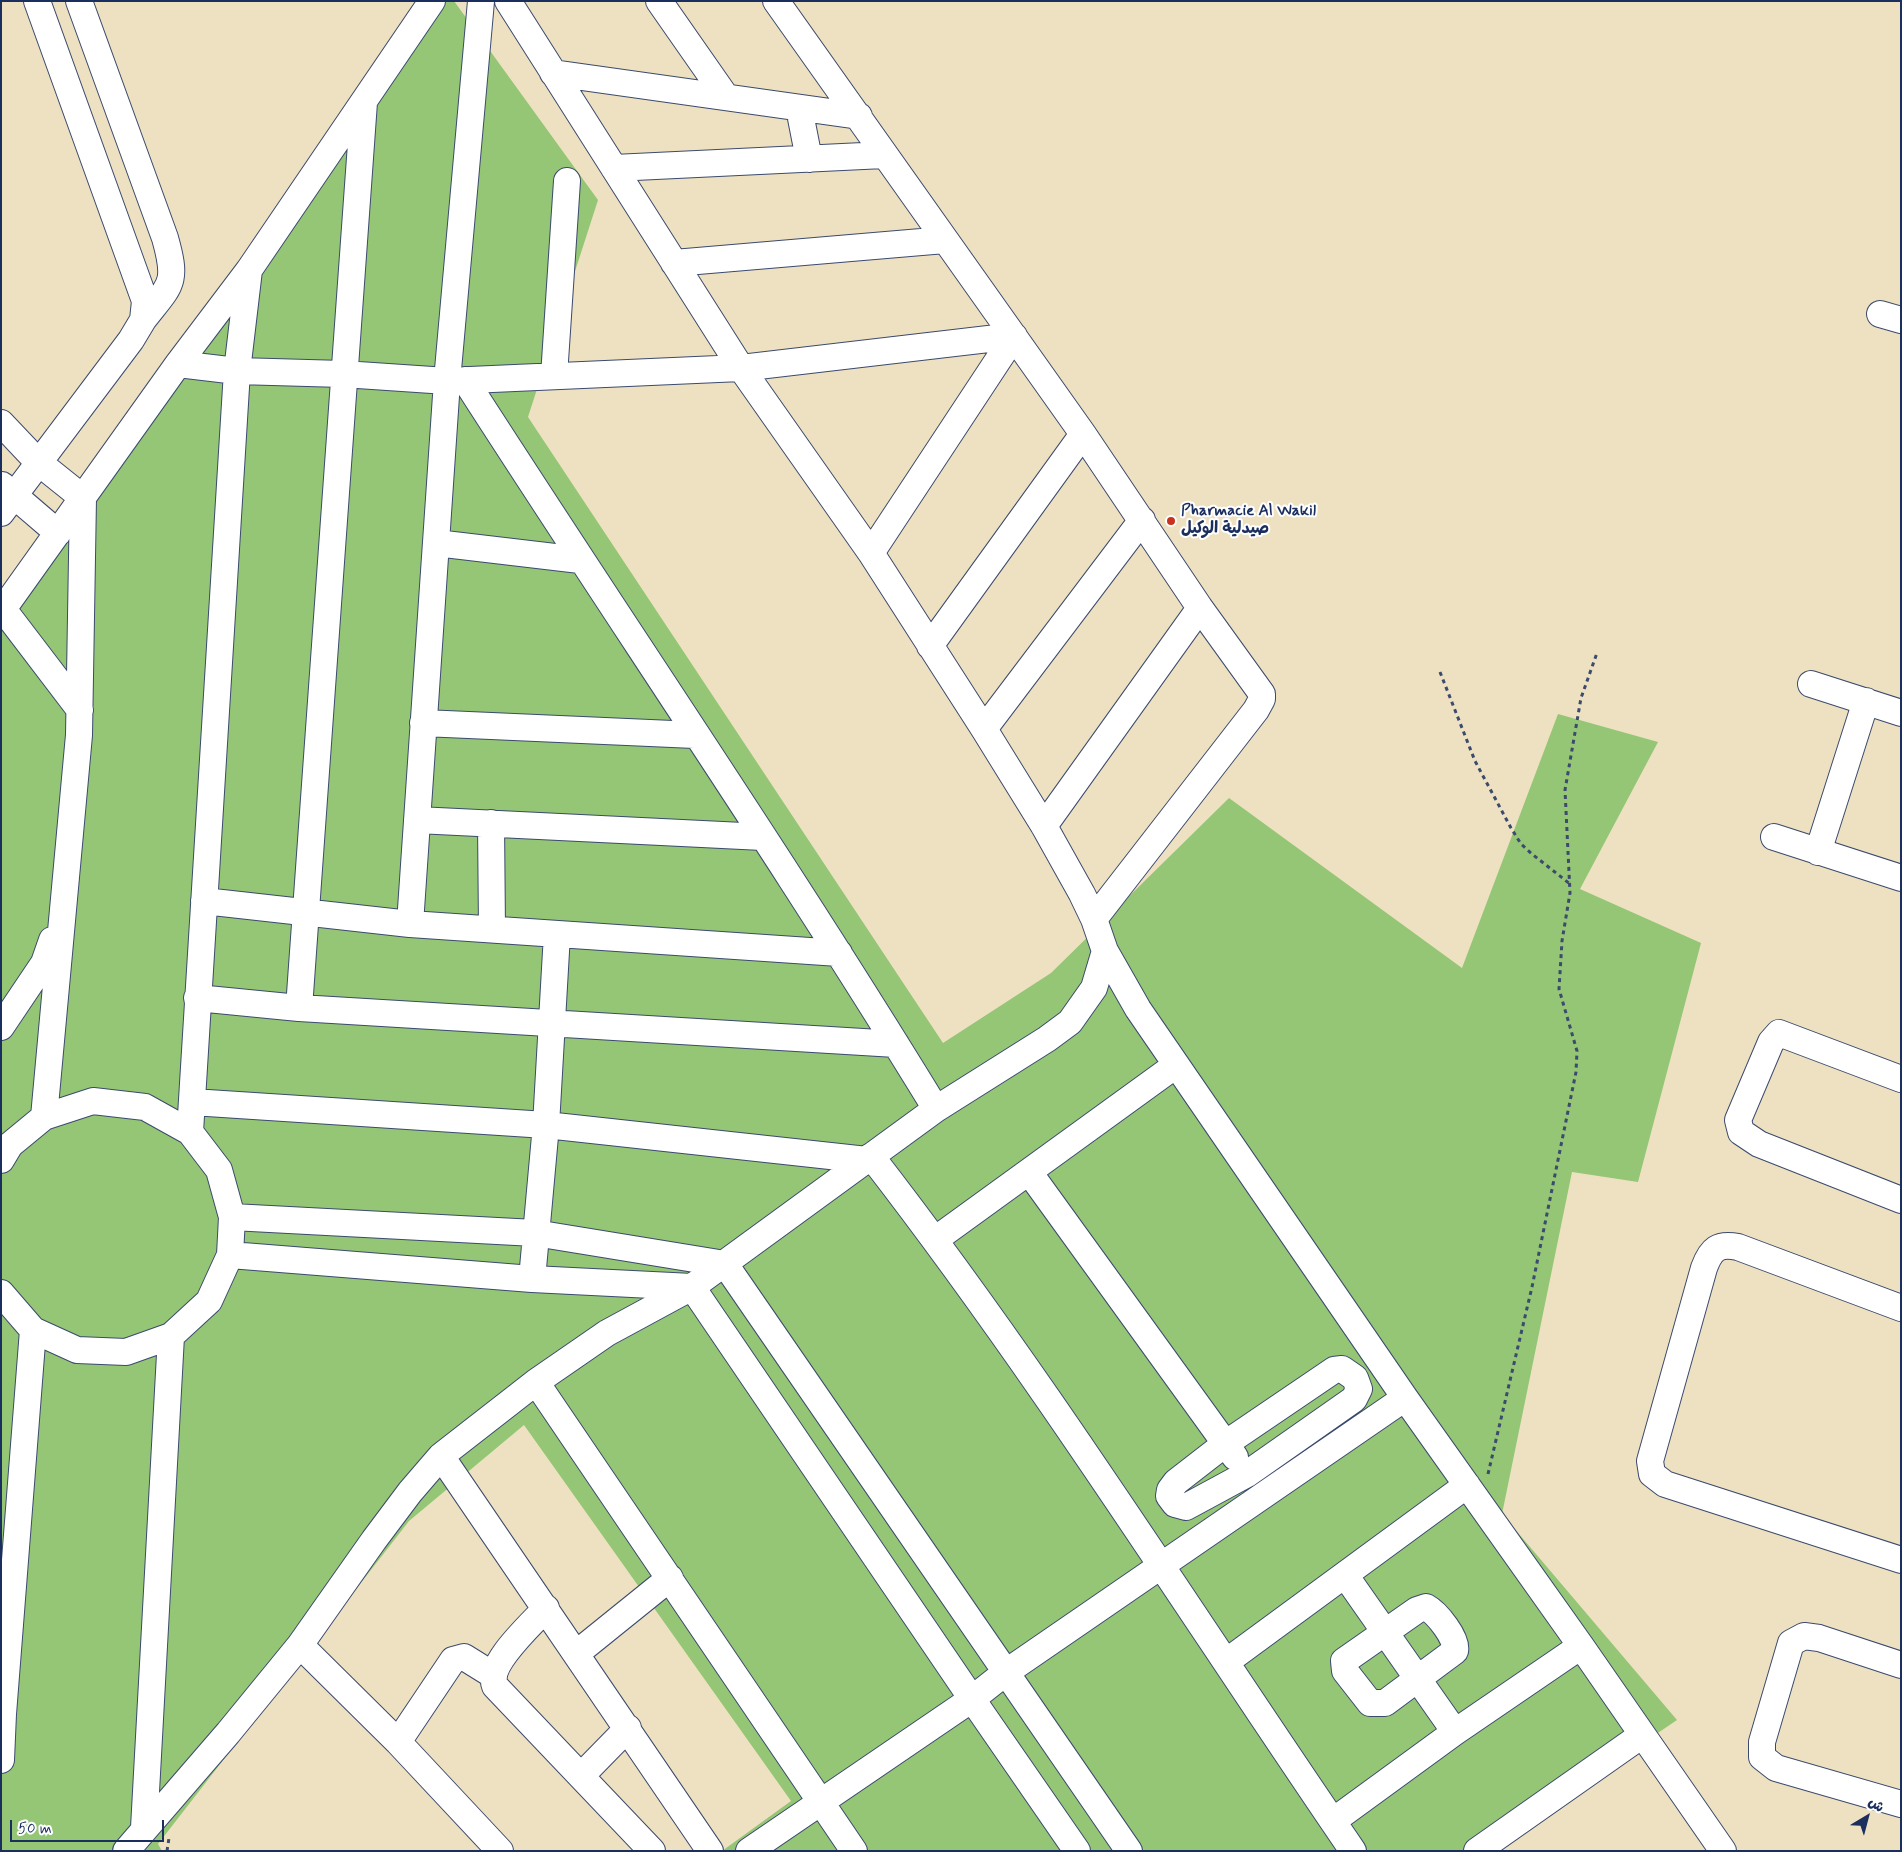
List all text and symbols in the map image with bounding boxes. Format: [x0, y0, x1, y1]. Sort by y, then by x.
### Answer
place label: Pharmacie Al Wakil صيدلية الوكيل [1181, 502, 1316, 540]
marker: Pharmacie Al Wakil صيدلية الوكيل [1165, 515, 1177, 527]
north arrow [1842, 1792, 1892, 1842]
text: ش [1864, 1793, 1888, 1817]
scale bar [12, 1810, 166, 1842]
text: 50 m [18, 1819, 52, 1839]

